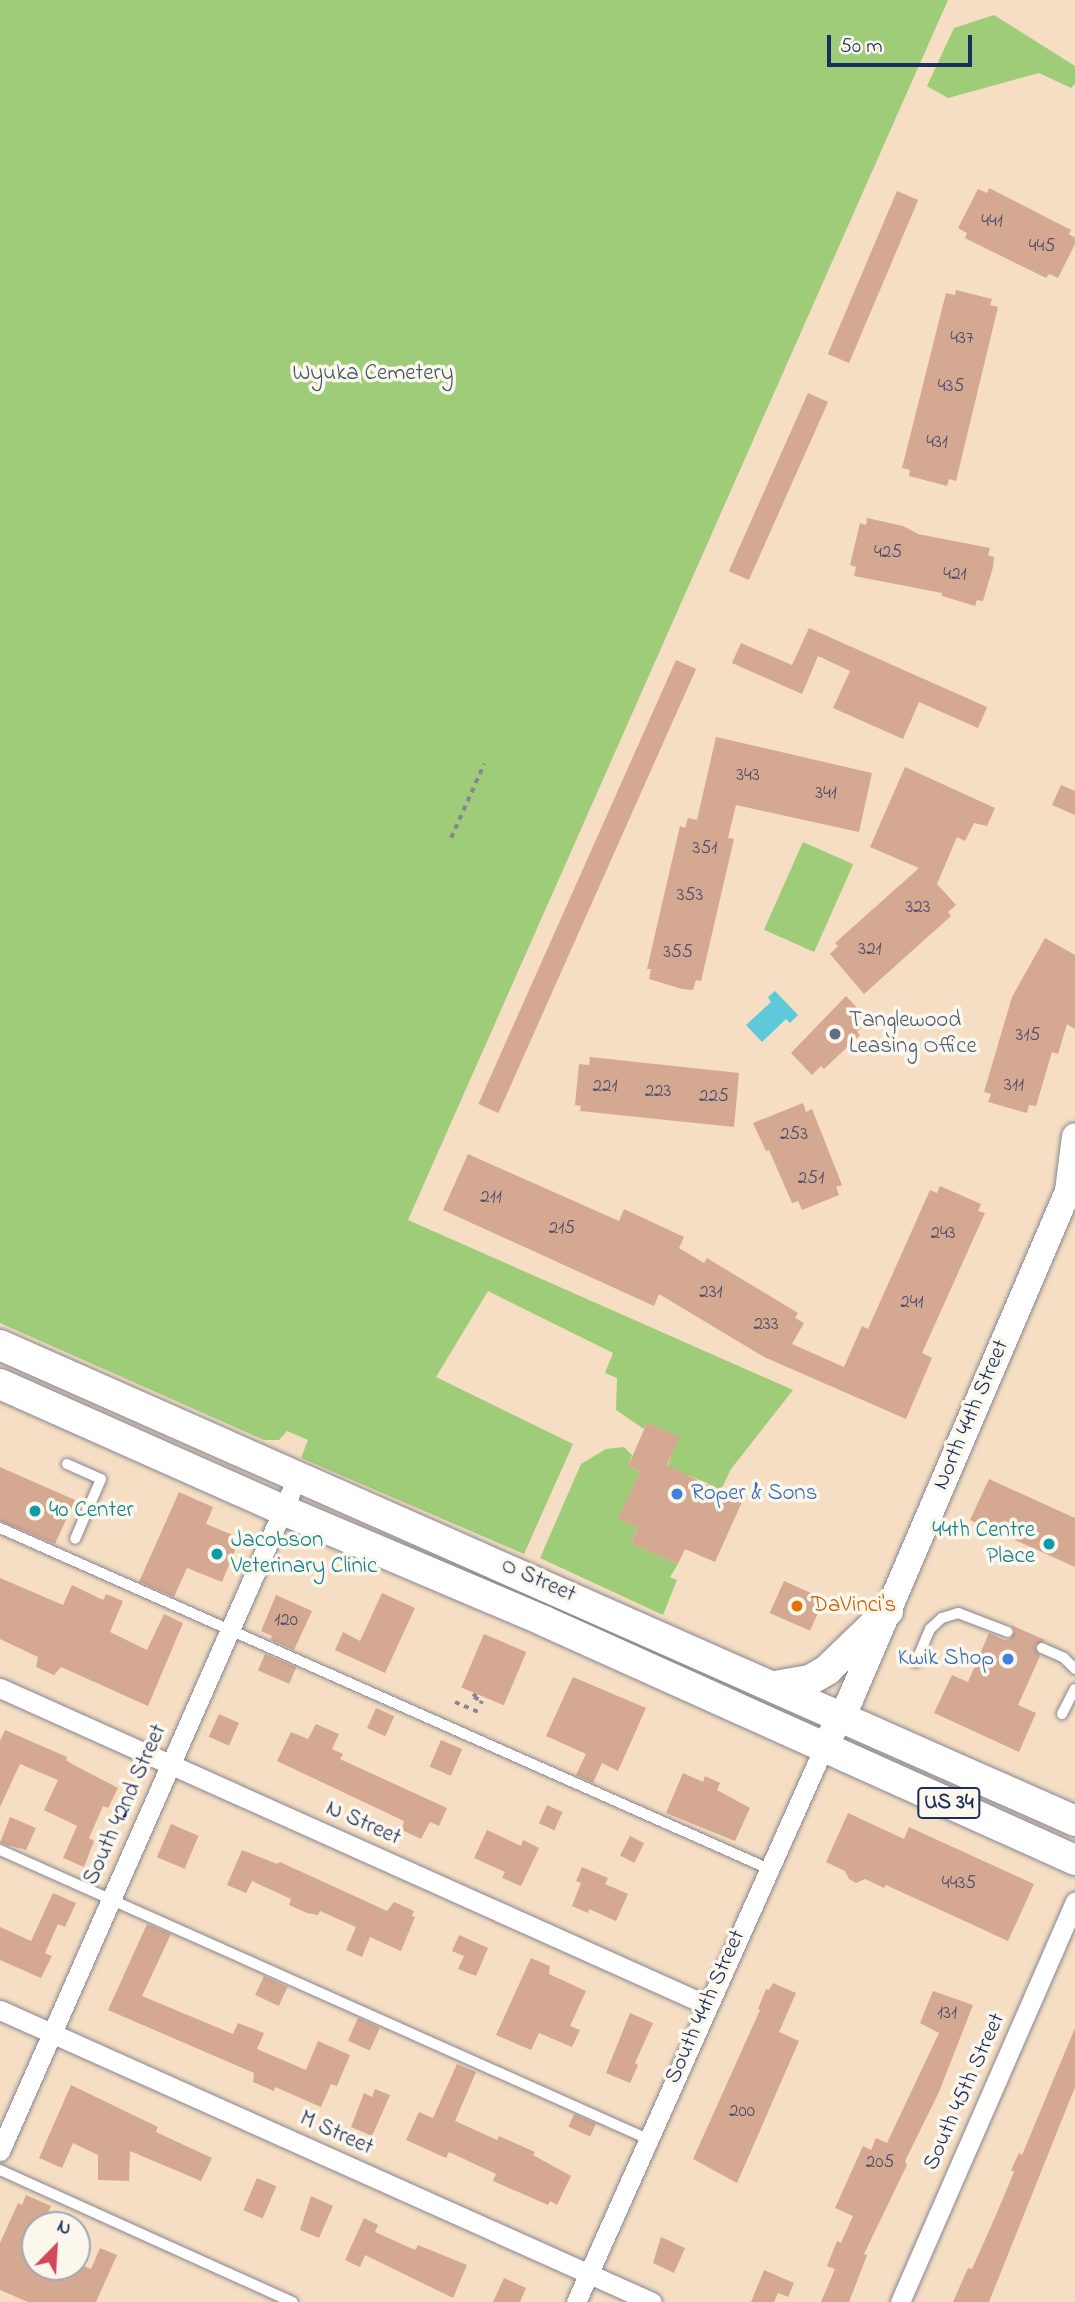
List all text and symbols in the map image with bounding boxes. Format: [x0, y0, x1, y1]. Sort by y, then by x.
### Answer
scale bar [830, 21, 975, 65]
text: 50 m [840, 32, 883, 62]
house number: 441 [981, 211, 1003, 233]
house number: 445 [1029, 236, 1055, 258]
house number: 437 [950, 328, 974, 350]
park label: Wyuka Cemetery [293, 360, 453, 388]
house number: 435 [938, 376, 964, 398]
house number: 431 [926, 432, 948, 454]
house number: 425 [874, 542, 902, 564]
house number: 421 [943, 564, 967, 586]
house number: 343 [736, 765, 760, 787]
house number: 341 [815, 783, 837, 805]
house number: 351 [693, 838, 717, 860]
house number: 353 [677, 885, 703, 907]
house number: 323 [905, 897, 931, 919]
house number: 321 [858, 939, 882, 961]
house number: 355 [663, 942, 693, 964]
place label: Tanglewood Leasing Office [849, 1007, 977, 1061]
house number: 315 [1016, 1025, 1040, 1047]
marker: Tanglewood Leasing Office [827, 1026, 843, 1042]
house number: 311 [1004, 1075, 1024, 1097]
house number: 221 [593, 1076, 617, 1098]
house number: 223 [645, 1081, 671, 1103]
house number: 225 [699, 1086, 729, 1108]
house number: 253 [780, 1124, 808, 1146]
house number: 251 [798, 1168, 824, 1190]
house number: 211 [480, 1187, 502, 1209]
house number: 215 [549, 1218, 575, 1240]
house number: 243 [930, 1223, 956, 1245]
house number: 231 [699, 1282, 723, 1304]
house number: 241 [900, 1292, 924, 1314]
house number: 233 [753, 1314, 779, 1336]
street label: North 44th Street [928, 1336, 1016, 1494]
place label: Roper & Sons [691, 1480, 817, 1508]
marker: Roper & Sons [669, 1486, 685, 1502]
place label: 40 Center [49, 1497, 134, 1525]
marker: 40 Center [27, 1503, 43, 1519]
place label: 44th Centre Place [932, 1517, 1035, 1571]
place label: Jacobson Veterinary Clinic [231, 1527, 377, 1581]
marker: 44th Centre Place [1041, 1536, 1057, 1552]
marker: Jacobson Veterinary Clinic [209, 1546, 225, 1562]
street label: O Street [496, 1552, 580, 1610]
place label: DaVinci's [811, 1592, 896, 1620]
marker: DaVinci's [789, 1598, 805, 1614]
house number: 120 [274, 1610, 298, 1632]
place label: Kwik Shop [898, 1645, 994, 1673]
marker: Kwik Shop [1000, 1651, 1016, 1667]
street label: South 42nd Street [78, 1720, 174, 1890]
road number: US 34 [916, 1786, 982, 1820]
street label: N Street [321, 1795, 405, 1853]
house number: 4435 [942, 1873, 976, 1895]
street label: South 44th Street [660, 1926, 752, 2088]
house number: 131 [937, 2003, 957, 2025]
street label: South 45th Street [918, 2009, 1012, 2175]
house number: 200 [729, 2101, 755, 2123]
street label: M Street [295, 2106, 377, 2162]
house number: 205 [866, 2152, 894, 2174]
north arrow [21, 2211, 91, 2281]
text: N [53, 2213, 75, 2243]

